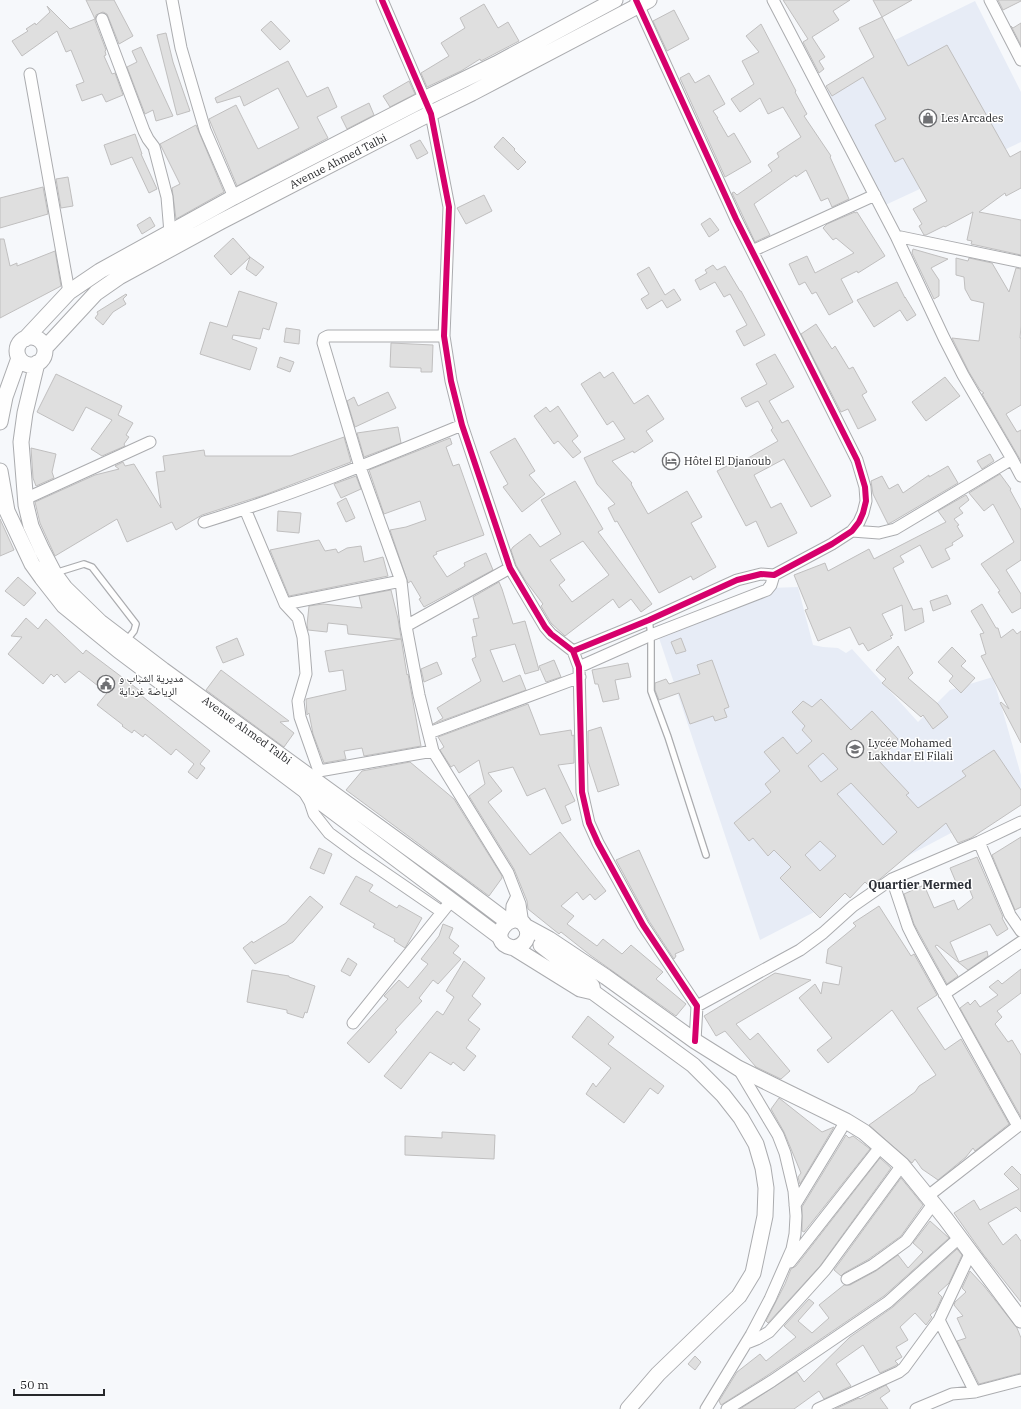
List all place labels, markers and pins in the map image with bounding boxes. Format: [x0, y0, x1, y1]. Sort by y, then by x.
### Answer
shop icon: Les Arcades [918, 108, 938, 128]
place label: Les Arcades [941, 111, 1003, 125]
hotel icon: Hôtel El Djanoub [661, 451, 681, 471]
place label: Hôtel El Djanoub [684, 454, 772, 468]
place label: مديرية الشباب و الرياضة غرداية [119, 671, 183, 698]
public building icon: مديرية الشباب و الرياضة غرداية [96, 674, 116, 694]
place label: Lycée Mohamed Lakhdar El Filali [868, 736, 954, 763]
school or university icon: Lycée Mohamed Lakhdar El Filali [845, 739, 865, 759]

